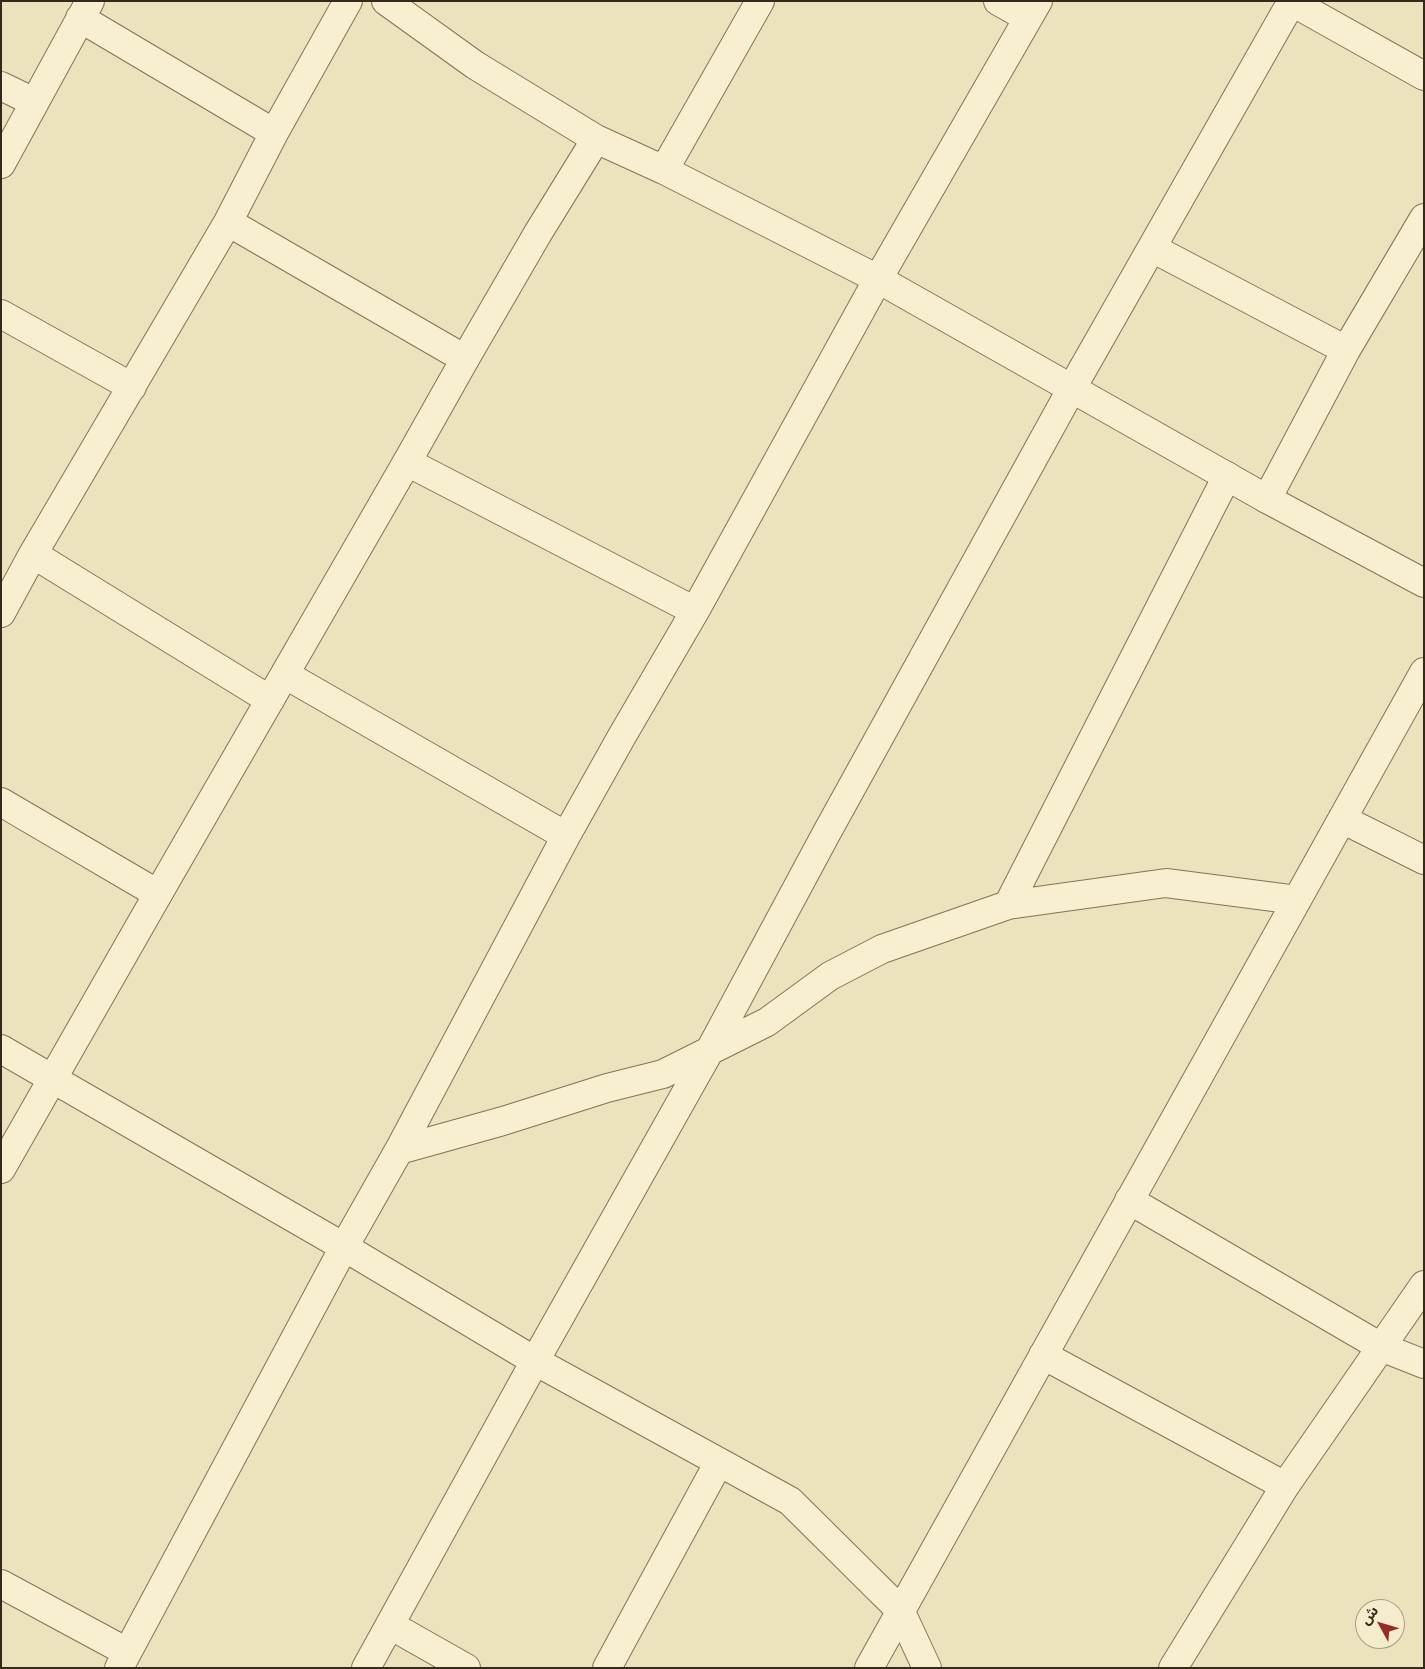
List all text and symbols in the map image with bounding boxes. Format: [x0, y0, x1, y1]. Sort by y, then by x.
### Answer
north arrow [1355, 1599, 1405, 1649]
text: ش [1357, 1603, 1381, 1628]

